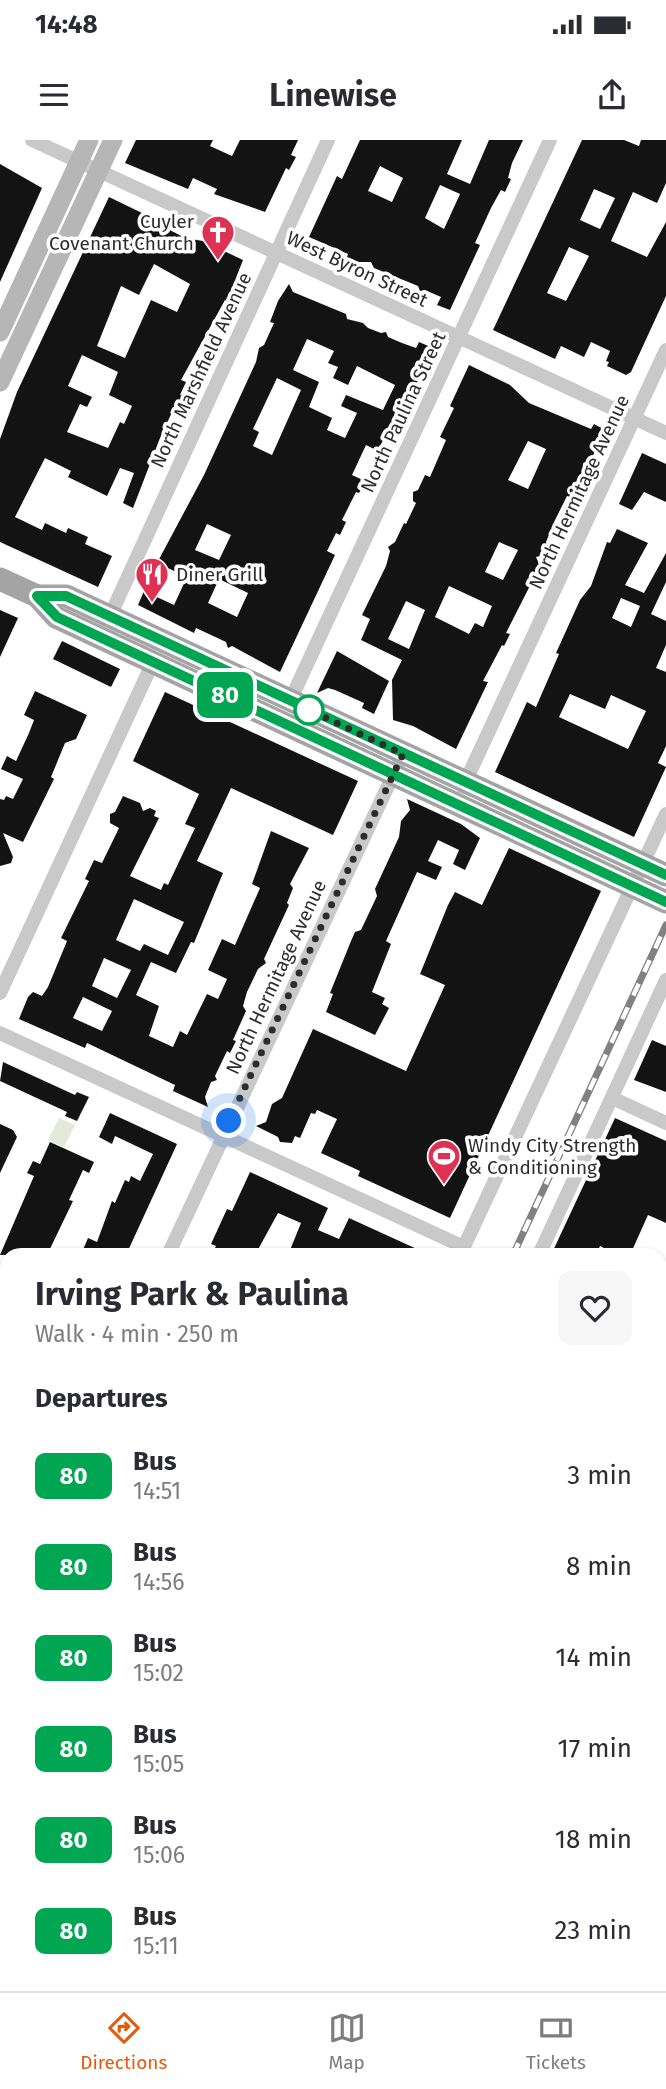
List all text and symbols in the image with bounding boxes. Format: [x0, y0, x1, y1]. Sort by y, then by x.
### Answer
text: 14:48 [35, 9, 98, 40]
icon: menu [35, 76, 73, 114]
text: Linewise [269, 76, 397, 114]
icon: share [593, 76, 631, 114]
place label: Cuyler Covenant Church [49, 210, 195, 255]
church icon: Cuyler Covenant Church [199, 213, 237, 262]
street label: West Byron Street [283, 226, 431, 312]
street label: North Marshfield Avenue [146, 269, 256, 471]
street label: North Paulina Street [356, 328, 450, 496]
street label: North Hermitage Avenue [524, 391, 634, 593]
restaurant icon: Diner Grill [133, 555, 171, 604]
place label: Diner Grill [176, 563, 264, 586]
line badge: 80 [194, 672, 256, 718]
text: 80 [211, 681, 239, 709]
unlabelled marker [294, 695, 324, 725]
street label: North Hermitage Avenue [221, 876, 331, 1078]
your location [211, 1103, 246, 1138]
place label: Windy City Strength & Conditioning [468, 1134, 636, 1179]
sports icon: Windy City Strength & Conditioning [425, 1137, 463, 1186]
button: heart [558, 1271, 632, 1345]
text: Irving Park & Paulina [35, 1274, 349, 1314]
text: Walk · 4 min · 250 m [35, 1320, 239, 1348]
text: Departures [35, 1383, 168, 1414]
text: Bus [133, 1446, 176, 1477]
text: 3 min [567, 1460, 632, 1491]
text: 80 [60, 1462, 87, 1490]
text: 14:51 [133, 1477, 181, 1505]
text: Bus [133, 1537, 176, 1568]
text: 8 min [566, 1551, 632, 1582]
text: 80 [60, 1553, 87, 1581]
text: 14:56 [133, 1568, 185, 1596]
text: Bus [133, 1628, 176, 1659]
text: 14 min [555, 1642, 632, 1673]
text: 80 [60, 1644, 87, 1672]
text: 15:02 [133, 1659, 184, 1687]
text: Bus [133, 1719, 176, 1750]
text: 17 min [557, 1733, 632, 1764]
text: 80 [60, 1735, 87, 1763]
text: 15:05 [133, 1750, 184, 1778]
text: Bus [133, 1810, 176, 1841]
text: 18 min [555, 1824, 632, 1855]
text: 80 [60, 1826, 87, 1854]
text: 15:06 [133, 1841, 185, 1869]
text: Bus [133, 1901, 176, 1932]
text: 23 min [555, 1915, 632, 1946]
text: 80 [60, 1917, 87, 1945]
text: 15:11 [133, 1932, 179, 1960]
tab: Directions [80, 2009, 167, 2074]
tab: Map [328, 2009, 366, 2074]
tab: Tickets [526, 2009, 586, 2074]

